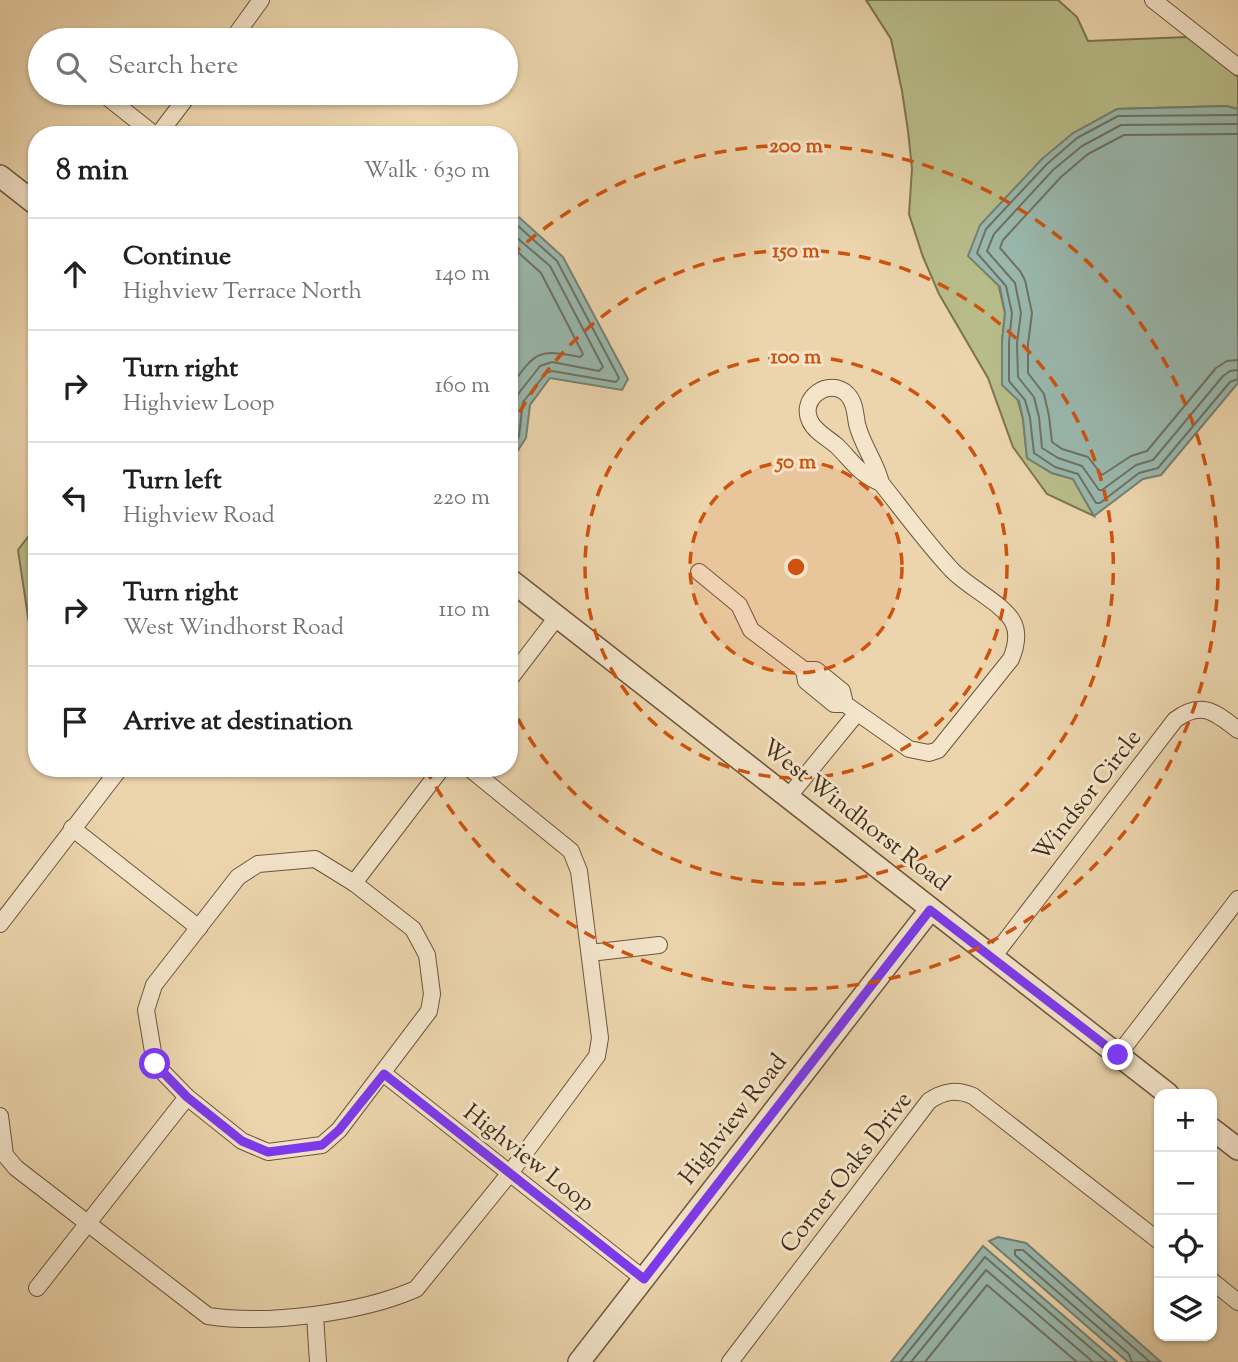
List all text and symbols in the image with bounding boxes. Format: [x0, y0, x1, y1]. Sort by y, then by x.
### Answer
search box [28, 28, 518, 105]
icon: search [52, 48, 90, 86]
text: Search here [108, 48, 238, 85]
text: 200 m [769, 132, 824, 162]
text: 8 min [56, 150, 128, 193]
text: Walk · 630 m [364, 155, 490, 188]
text: 150 m [772, 237, 820, 267]
text: Continue [123, 239, 231, 276]
icon: ahead [56, 255, 94, 293]
text: 140 m [435, 258, 490, 291]
text: Highview Terrace North [123, 276, 362, 309]
text: 100 m [771, 343, 822, 373]
text: Turn right [123, 351, 238, 388]
icon: right [56, 367, 94, 405]
text: 160 m [435, 370, 490, 403]
text: Highview Loop [123, 388, 275, 421]
text: 50 m [774, 448, 817, 478]
text: Turn left [123, 463, 222, 500]
icon: left [56, 479, 94, 517]
text: 220 m [432, 482, 490, 515]
text: Highview Road [123, 500, 275, 533]
centre of rings [784, 555, 808, 579]
text: Turn right [123, 575, 238, 612]
icon: right [56, 591, 94, 629]
text: 110 m [439, 594, 490, 627]
text: West Windhorst Road [123, 612, 344, 645]
icon: arrive [56, 703, 94, 741]
text: Arrive at destination [123, 704, 353, 741]
street label: Windsor Circle [1026, 723, 1150, 869]
street label: West Windhorst Road [754, 732, 957, 901]
route end [1102, 1039, 1133, 1070]
street label: Highview Road [672, 1047, 796, 1193]
route start [139, 1048, 170, 1079]
street label: Corner Oaks Drive [773, 1085, 921, 1261]
map controls [1154, 1089, 1217, 1341]
button: + [1154, 1089, 1217, 1152]
street label: Highview Loop [455, 1097, 601, 1221]
button: − [1154, 1152, 1217, 1215]
button: locate [1154, 1215, 1217, 1278]
button: layers [1154, 1278, 1217, 1341]

